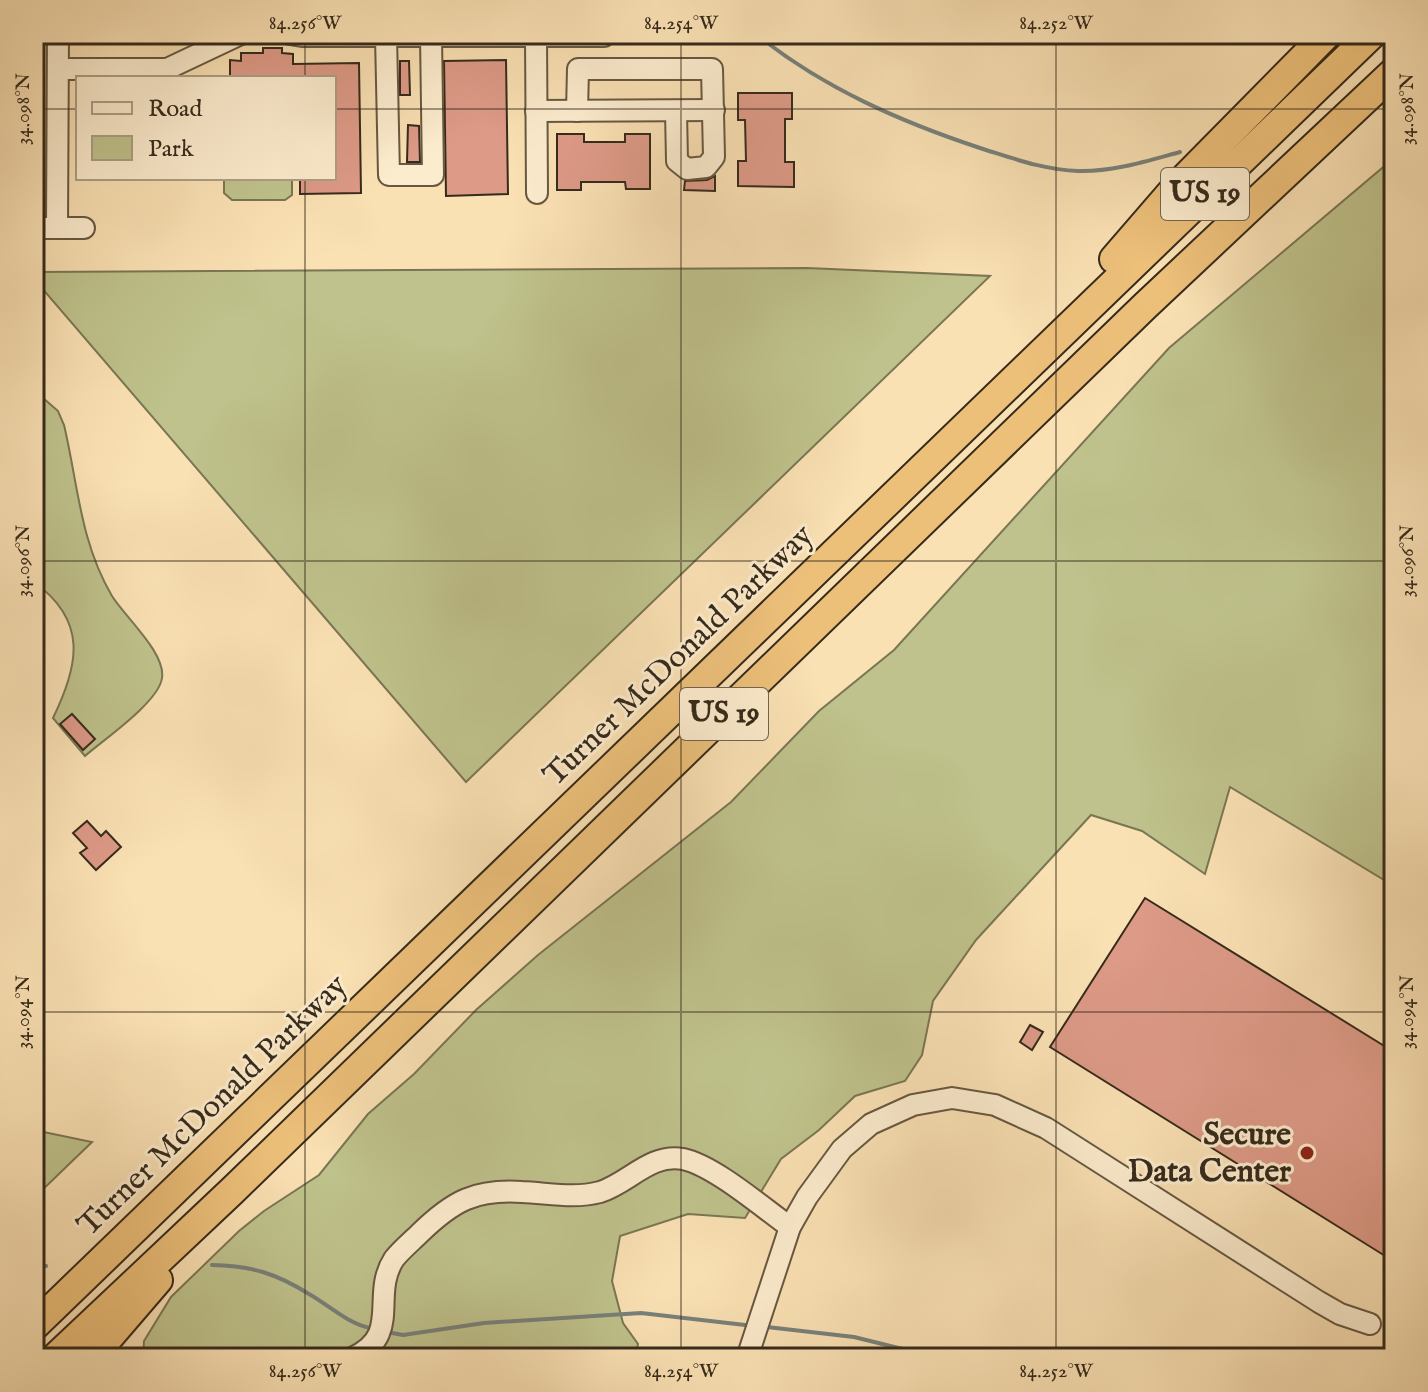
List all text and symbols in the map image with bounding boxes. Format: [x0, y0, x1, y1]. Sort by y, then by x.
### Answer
text: 84.256°W [269, 11, 342, 36]
text: 84.254°W [644, 11, 719, 36]
text: 84.252°W [1019, 11, 1094, 36]
text: 34.098°N [11, 73, 36, 145]
text: 34.098°N [1395, 73, 1420, 145]
legend [76, 76, 336, 180]
text: Road [148, 94, 202, 125]
text: Park [148, 134, 194, 165]
road number: US 19 [1161, 168, 1249, 220]
street label: Turner McDonald Parkway [535, 516, 823, 796]
text: 34.096°N [11, 525, 36, 597]
text: 34.096°N [1395, 525, 1420, 597]
road number: US 19 [680, 688, 768, 740]
street label: Turner McDonald Parkway [69, 966, 357, 1246]
text: 34.094°N [11, 975, 36, 1049]
text: 34.094°N [1395, 975, 1420, 1049]
place label: Secure Data Center [1128, 1115, 1291, 1193]
marker: Secure Data Center [1298, 1144, 1316, 1162]
text: 84.256°W [269, 1359, 342, 1384]
text: 84.254°W [644, 1359, 719, 1384]
text: 84.252°W [1019, 1359, 1094, 1384]

